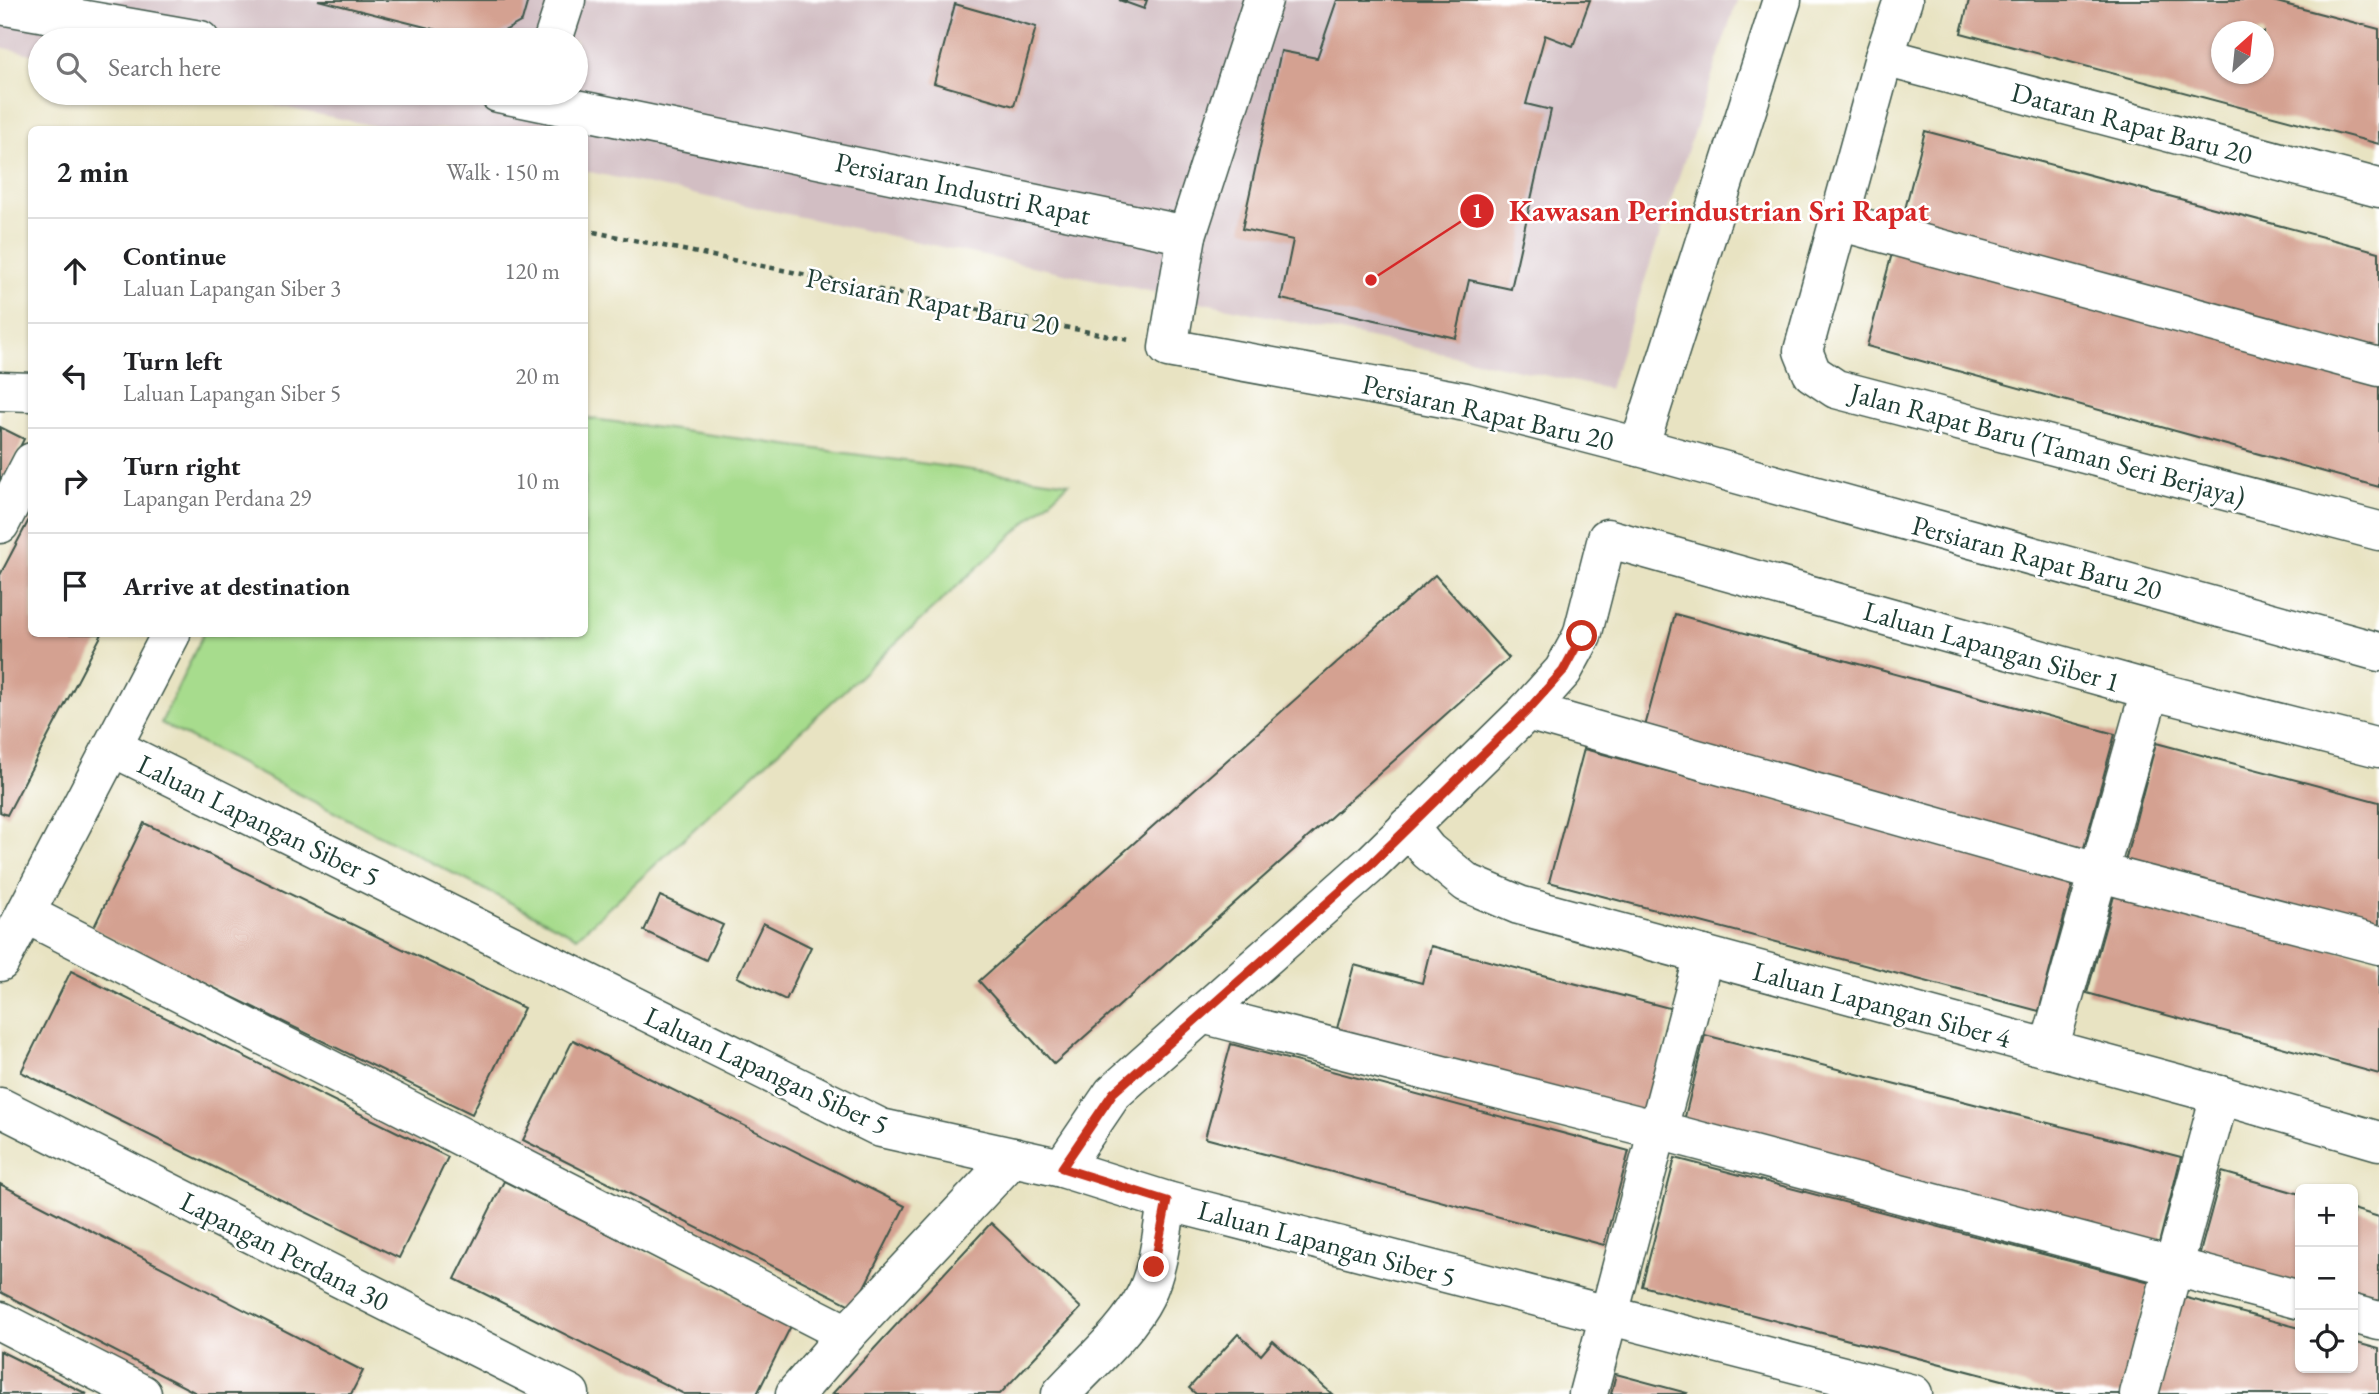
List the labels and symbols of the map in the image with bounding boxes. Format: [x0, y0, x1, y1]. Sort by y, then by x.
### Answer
north arrow [2211, 21, 2274, 84]
street label: Dataran Rapat Baru 20 [2008, 74, 2256, 172]
street label: Persiaran Industri Rapat [832, 143, 1094, 233]
callout: Kawasan Perindustrian Sri Rapat [1460, 185, 1943, 236]
text: Kawasan Perindustrian Sri Rapat [1509, 191, 1930, 230]
text: 1 [1471, 197, 1483, 224]
street label: Persiaran Rapat Baru 20 [803, 259, 1063, 343]
street label: Persiaran Rapat Baru 20 [1359, 366, 1617, 458]
street label: Jalan Rapat Baru (Taman Seri Berjaya) [1845, 373, 2250, 514]
street label: Persiaran Rapat Baru 20 [1908, 506, 2166, 608]
street label: Laluan Lapangan Siber 1 [1859, 592, 2125, 700]
route start [1566, 620, 1597, 651]
street label: Laluan Lapangan Siber 5 [132, 746, 386, 894]
street label: Laluan Lapangan Siber 4 [1749, 952, 2015, 1056]
street label: Laluan Lapangan Siber 5 [639, 998, 895, 1142]
street label: Lapangan Perdana 30 [175, 1183, 395, 1319]
street label: Laluan Lapangan Siber 5 [1194, 1191, 1460, 1295]
route end [1138, 1251, 1169, 1282]

